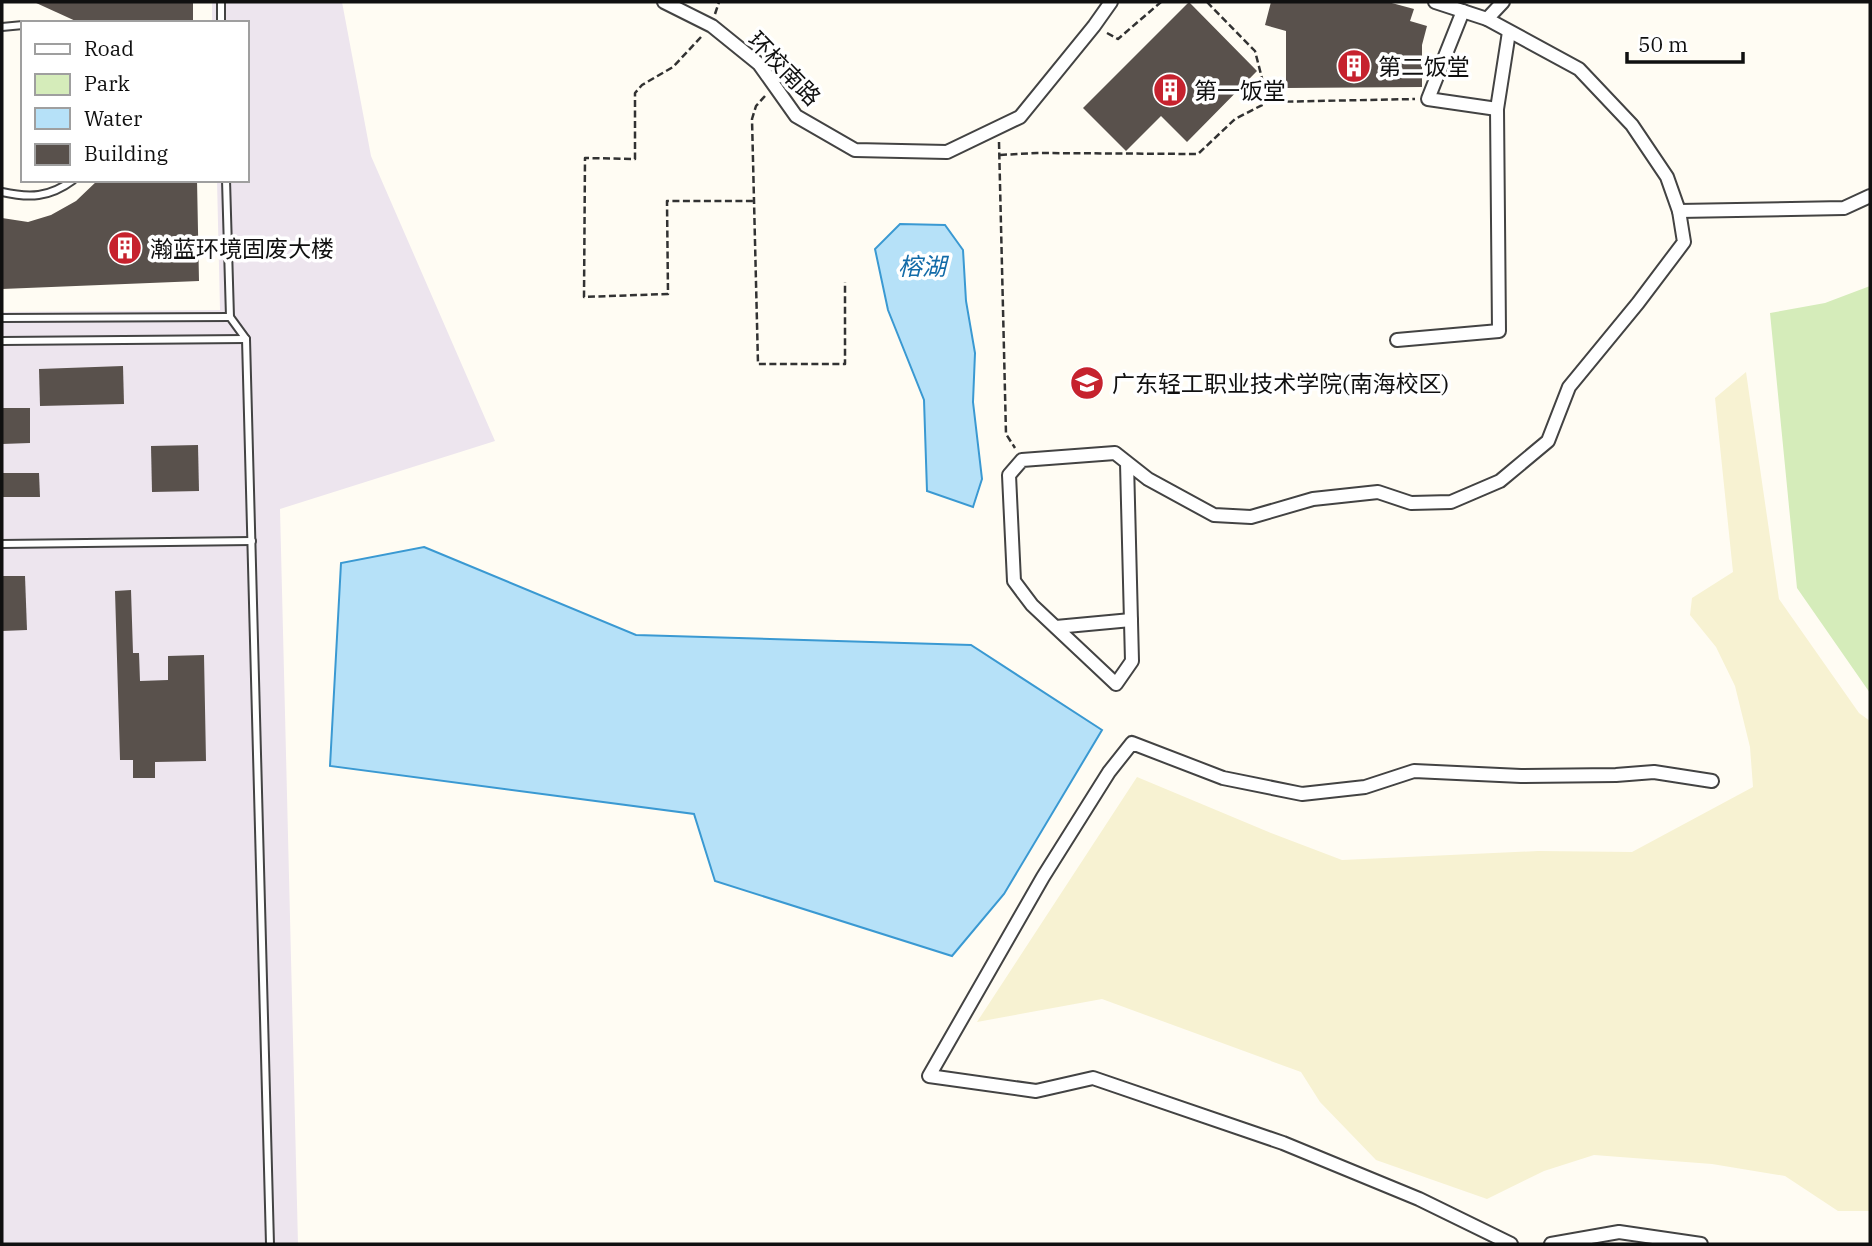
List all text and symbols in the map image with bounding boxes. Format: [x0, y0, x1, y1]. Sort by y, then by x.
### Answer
legend [21, 21, 248, 182]
scale bar [1627, 21, 1742, 65]
street label: 环校南路 [742, 24, 828, 112]
text: 50 m [1638, 30, 1688, 58]
text: Road [84, 34, 134, 62]
building icon: 第二饭堂 [1335, 47, 1373, 85]
place label: 第二饭堂 [1378, 51, 1470, 81]
text: Park [84, 69, 131, 97]
building icon: 第一饭堂 [1151, 71, 1189, 109]
place label: 第一饭堂 [1194, 75, 1286, 105]
text: Water [84, 104, 143, 132]
text: Building [84, 139, 169, 167]
building icon: 瀚蓝环境固废大楼 [106, 229, 144, 267]
place label: 瀚蓝环境固废大楼 [150, 233, 334, 263]
water label: 榕湖 [898, 250, 950, 282]
school or university icon: 广东轻工职业技术学院(南海校区) [1068, 364, 1106, 402]
place label: 广东轻工职业技术学院(南海校区) [1112, 368, 1449, 398]

